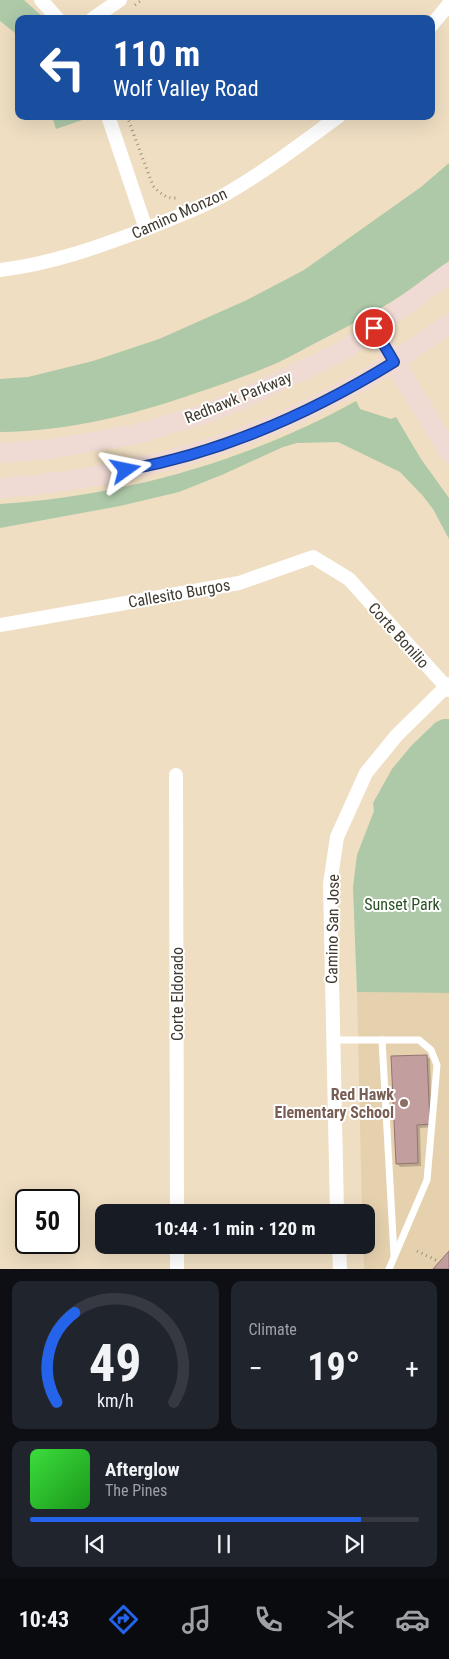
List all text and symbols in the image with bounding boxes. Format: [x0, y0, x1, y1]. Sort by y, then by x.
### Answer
text: 110 m [113, 34, 200, 75]
icon: left [30, 35, 95, 100]
text: Wolf Valley Road [113, 76, 259, 101]
street label: Camino Monzon [129, 184, 230, 243]
pin [353, 307, 395, 349]
icon: arrive [360, 314, 388, 342]
street label: Redhawk Parkway [182, 367, 295, 428]
position arrow [99, 443, 151, 495]
street label: Callesito Burgos [127, 575, 232, 612]
street label: Corte Bonilio [364, 599, 433, 672]
street label: Camino San Jose [322, 874, 343, 984]
park label: Sunset Park [364, 895, 441, 914]
street label: Corte Eldorado [168, 947, 187, 1041]
place label: Red Hawk Elementary School [275, 1085, 394, 1122]
marker: Red Hawk Elementary School [398, 1097, 410, 1109]
speed limit sign: 50 [15, 1189, 80, 1254]
text: 10:44 · 1 min · 120 m [154, 1217, 316, 1240]
text: Climate [249, 1320, 297, 1339]
text: 49 [89, 1333, 142, 1394]
text: 19° [307, 1345, 360, 1389]
text: − [249, 1352, 263, 1385]
text: + [405, 1352, 419, 1385]
text: km/h [97, 1390, 134, 1411]
text: Afterglow [105, 1458, 179, 1481]
text: The Pines [105, 1481, 167, 1500]
icon: previous [81, 1530, 109, 1558]
icon: pause [210, 1530, 238, 1558]
icon: next [340, 1530, 368, 1558]
icon: directions [106, 1602, 141, 1637]
icon: music [179, 1602, 214, 1637]
icon: phone [251, 1602, 286, 1637]
icon: climate [323, 1602, 358, 1637]
icon: car [395, 1602, 430, 1637]
text: 10:43 [19, 1607, 69, 1632]

